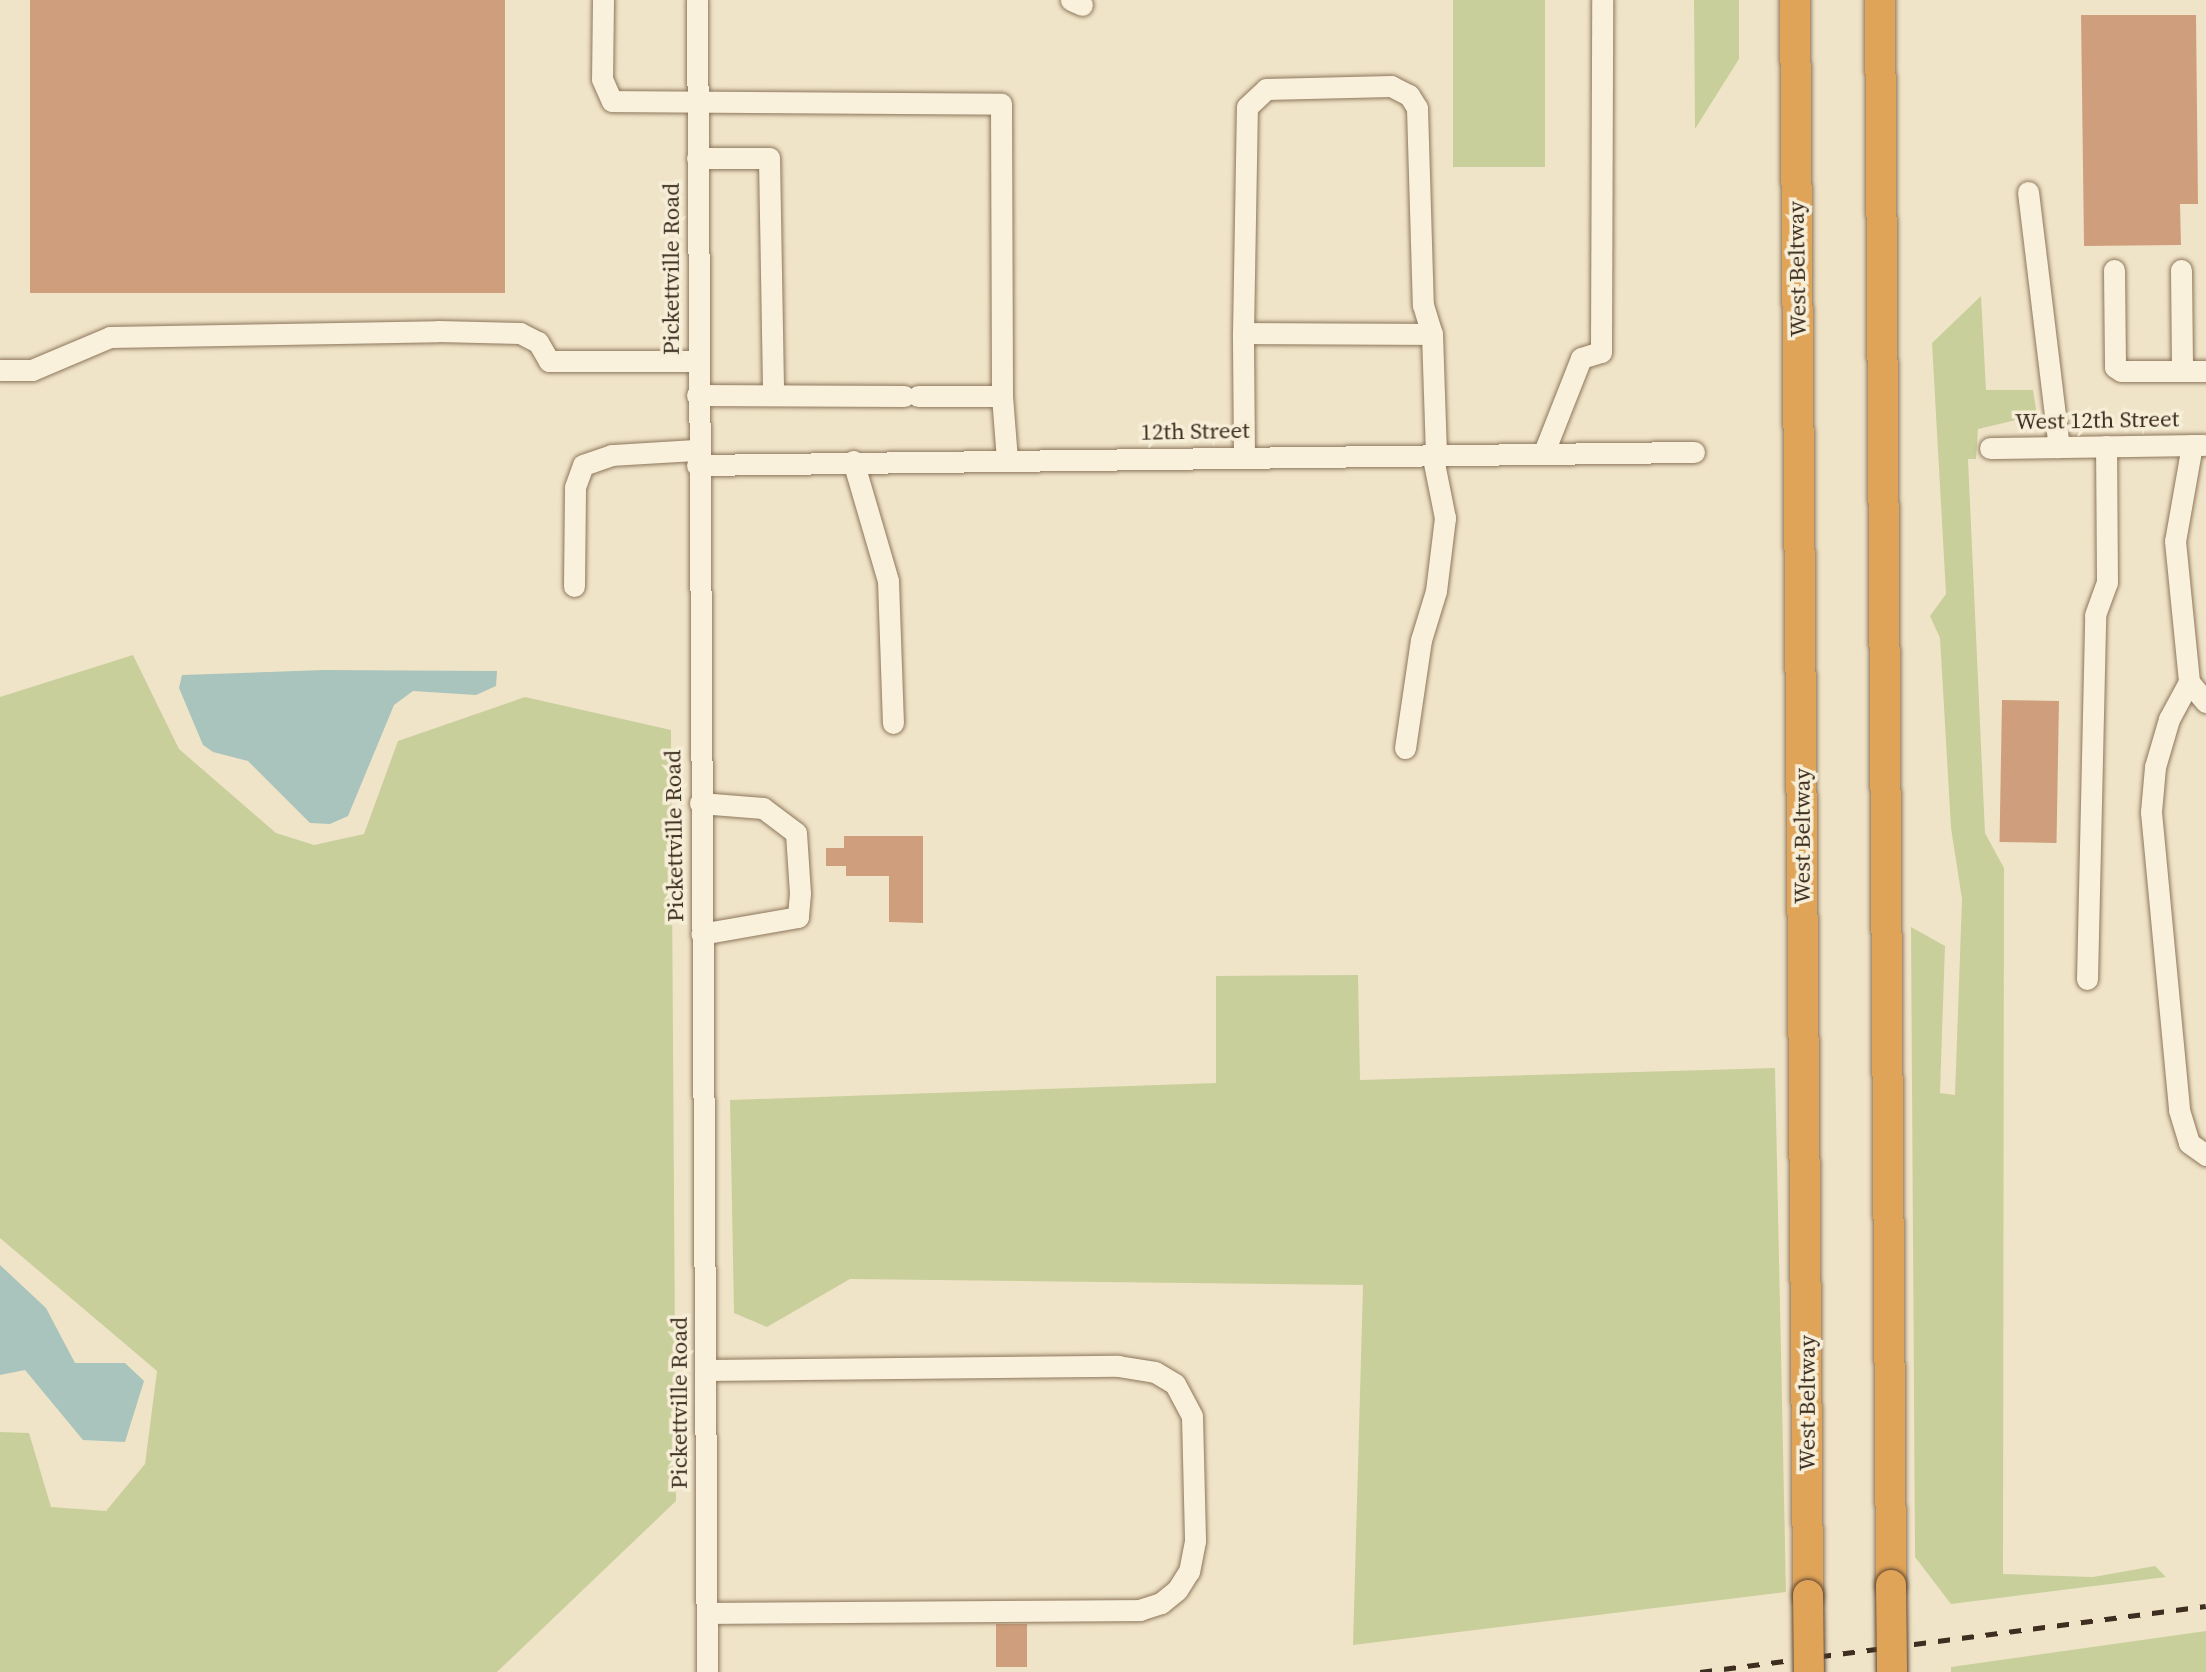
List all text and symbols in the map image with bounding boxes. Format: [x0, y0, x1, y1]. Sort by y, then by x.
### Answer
street label: Pickettville Road [657, 183, 685, 355]
street label: West Beltway [1782, 201, 1812, 337]
street label: West 12th Street [2015, 405, 2179, 435]
street label: 12th Street [1140, 416, 1250, 446]
street label: Pickettville Road [659, 750, 689, 922]
street label: West Beltway [1788, 768, 1816, 904]
street label: Pickettville Road [665, 1317, 693, 1489]
street label: West Beltway [1793, 1335, 1821, 1471]

